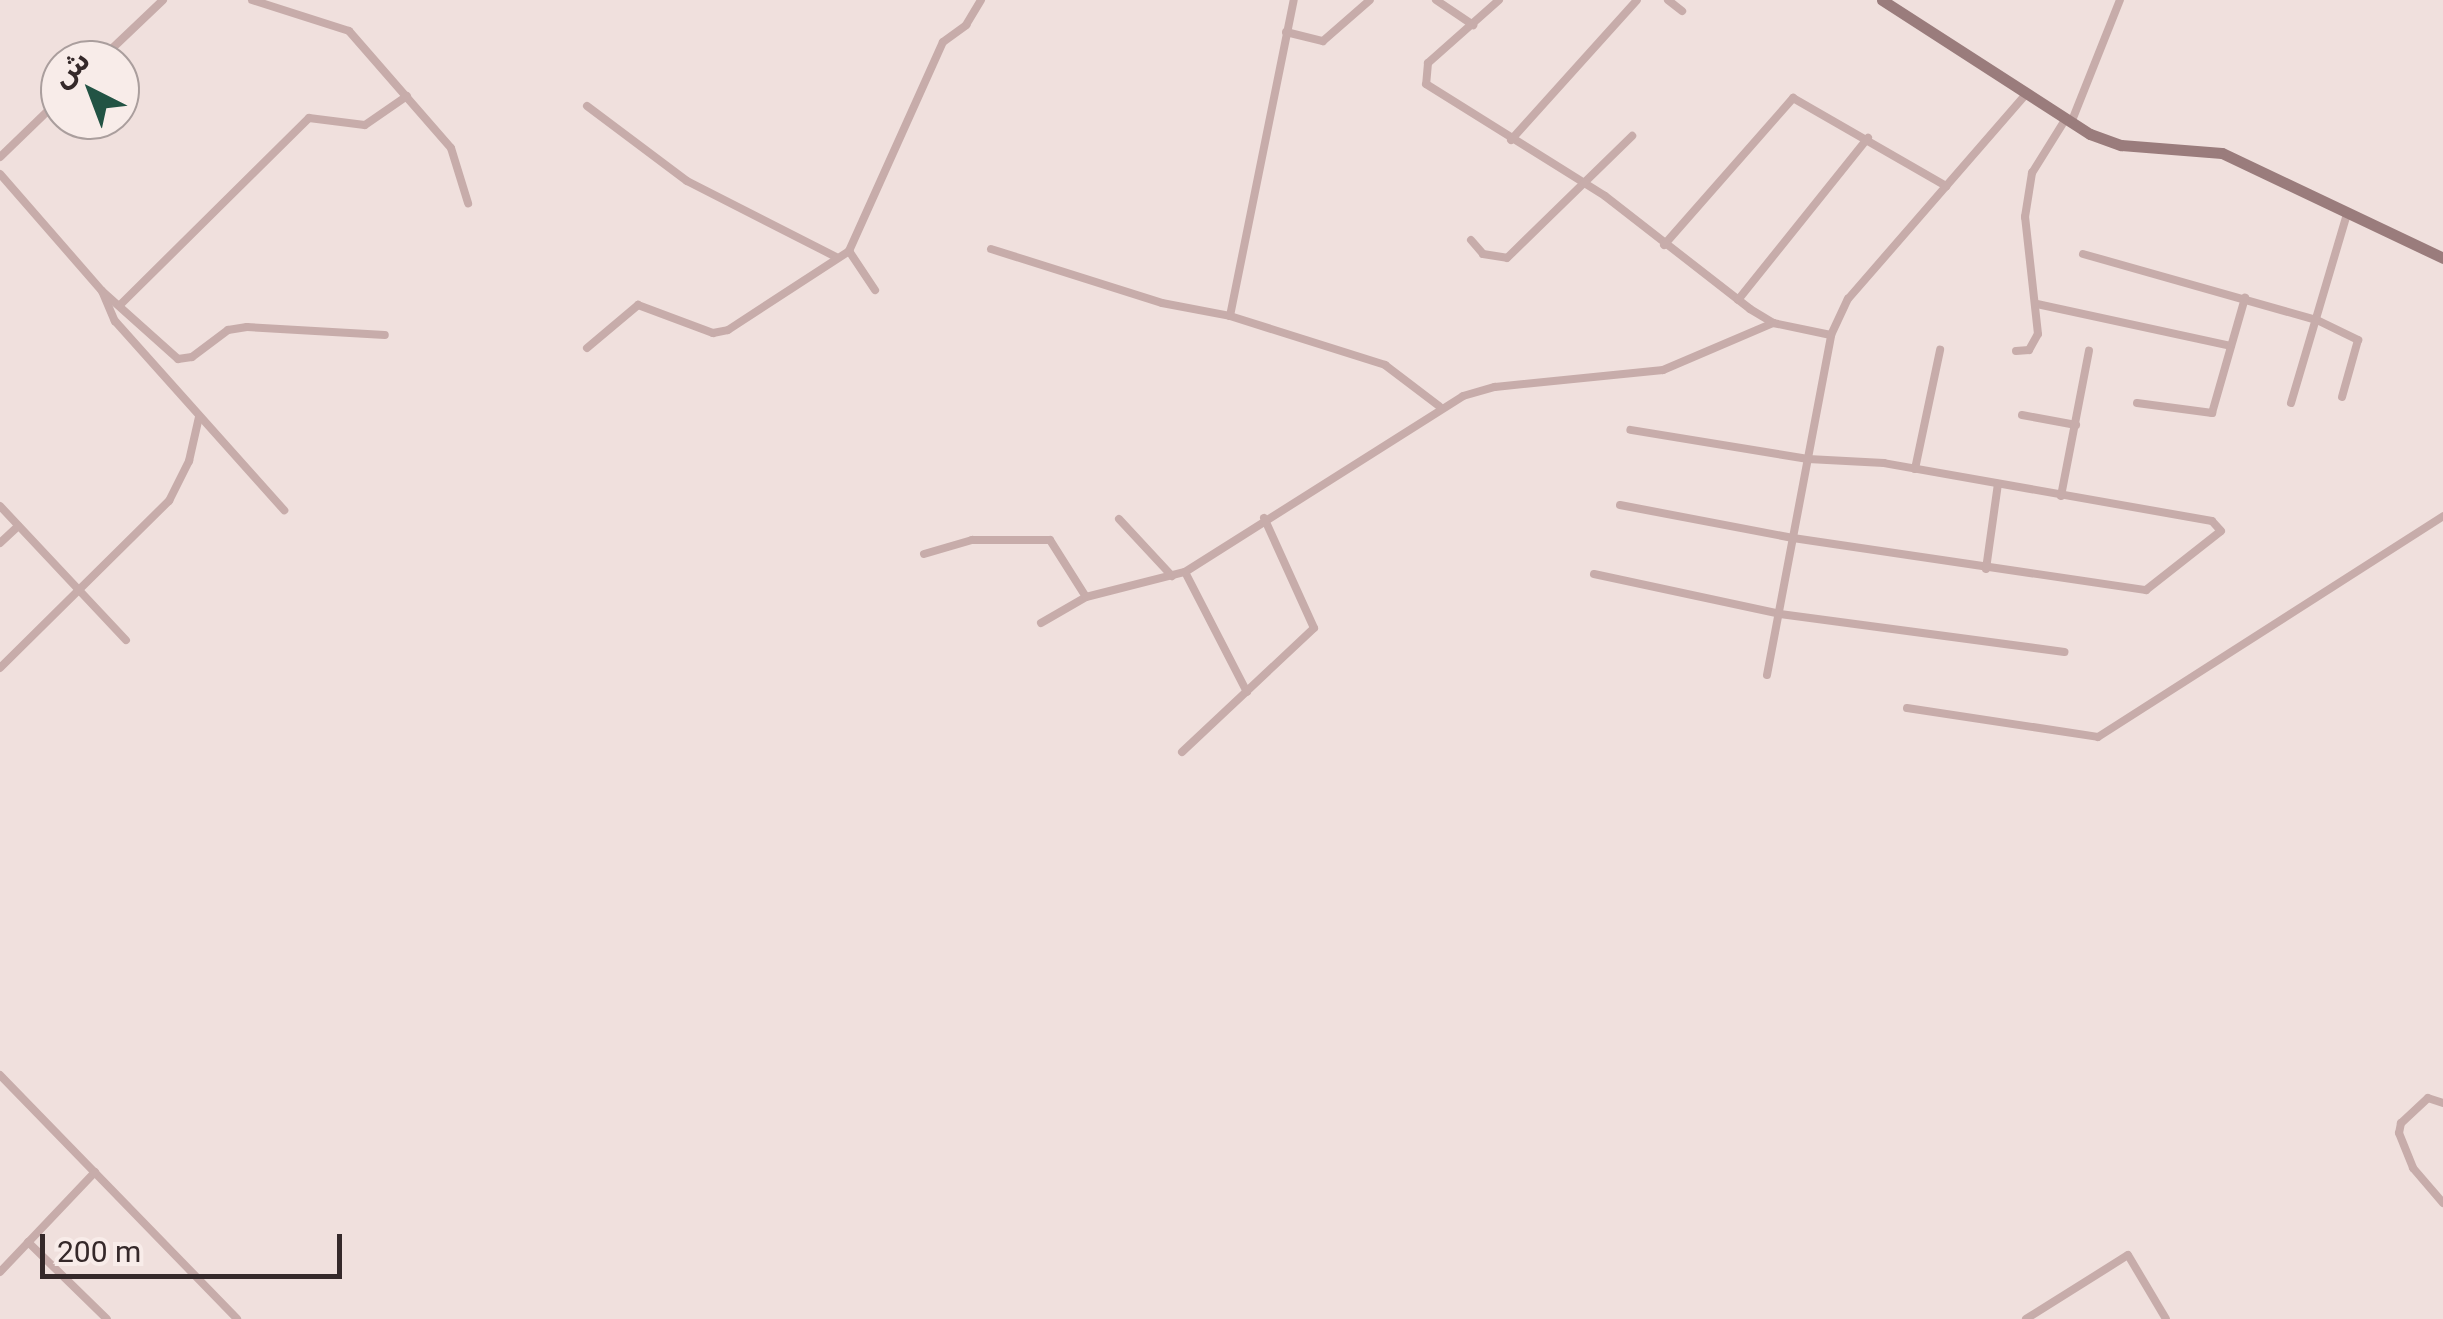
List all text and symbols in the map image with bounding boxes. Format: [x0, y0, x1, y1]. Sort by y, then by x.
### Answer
north arrow [40, 40, 140, 140]
text: ش [46, 44, 96, 94]
scale bar [45, 1214, 348, 1276]
text: 200 m [57, 1234, 141, 1269]

